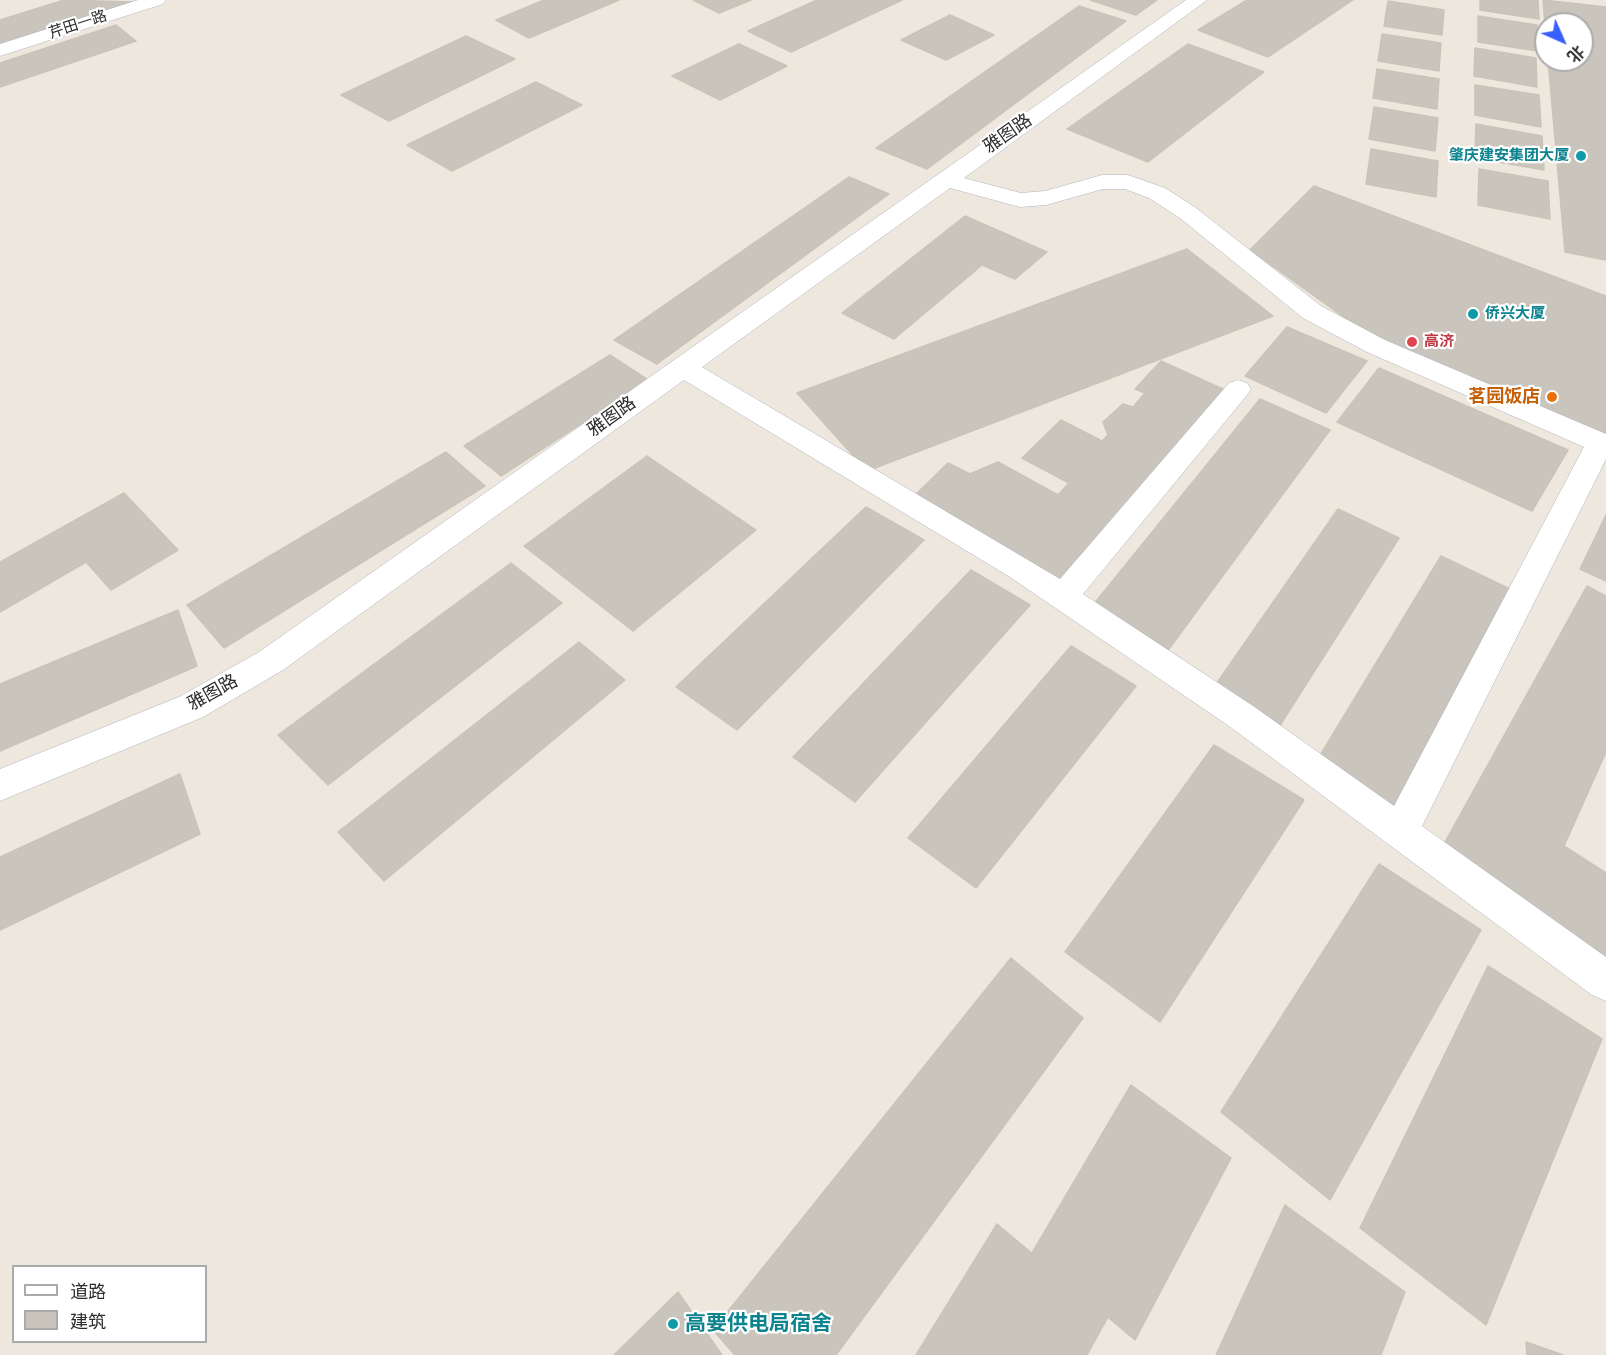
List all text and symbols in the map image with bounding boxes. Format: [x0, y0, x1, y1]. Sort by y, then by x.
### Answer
street label: 芹田一路 [47, 7, 109, 43]
north arrow [1534, 12, 1594, 72]
text: 北 [1564, 42, 1587, 65]
street label: 雅图路 [980, 110, 1036, 158]
place label: 肇庆建安集团大厦 [1449, 147, 1569, 165]
marker: 肇庆建安集团大厦 [1574, 149, 1588, 163]
place label: 侨兴大厦 [1485, 305, 1545, 323]
marker: 侨兴大厦 [1466, 307, 1480, 321]
place label: 高济 [1424, 333, 1454, 351]
marker: 高济 [1405, 335, 1419, 349]
place label: 茗园饭店 [1468, 386, 1540, 408]
marker: 茗园饭店 [1545, 390, 1559, 404]
street label: 雅图路 [584, 392, 640, 442]
street label: 雅图路 [184, 670, 242, 716]
legend [12, 1265, 207, 1343]
text: 道路 [70, 1282, 106, 1302]
place label: 高要供电局宿舍 [685, 1311, 832, 1337]
text: 建筑 [70, 1312, 106, 1332]
marker: 高要供电局宿舍 [666, 1317, 680, 1331]

